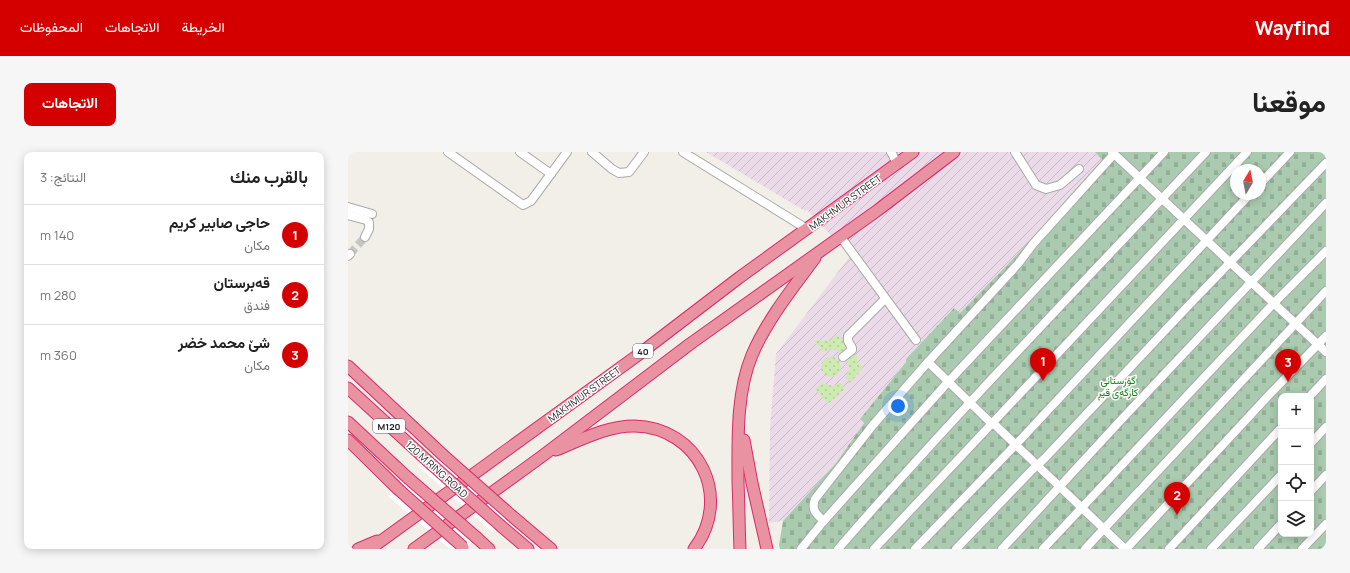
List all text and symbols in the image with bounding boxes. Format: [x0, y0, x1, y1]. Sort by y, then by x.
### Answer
text: Wayfind [1255, 15, 1330, 41]
text: المحفوظات [20, 17, 83, 36]
text: الاتجاهات [105, 17, 159, 36]
text: الخريطة [181, 17, 225, 36]
text: موقعنا [1252, 82, 1326, 120]
button: الاتجاهات [24, 83, 116, 126]
north arrow [1230, 164, 1266, 200]
text: بالقرب منك [230, 165, 308, 188]
text: النتائج: 3 [40, 168, 86, 186]
street label: MAKHMUR STREET [806, 171, 884, 233]
text: حاجی صابیر کریم [169, 212, 270, 233]
text: 140 m [40, 226, 74, 244]
text: 1 [292, 226, 298, 244]
text: مكان [244, 236, 270, 254]
text: قەبرستان [213, 272, 270, 293]
text: 280 m [40, 286, 77, 304]
text: 2 [291, 286, 299, 304]
text: فندق [244, 296, 270, 314]
text: شێ محمد خضر [178, 332, 270, 353]
road number: 40 [633, 344, 653, 358]
text: 360 m [40, 346, 77, 364]
text: 3 [291, 346, 299, 364]
pin: 1 [1030, 348, 1056, 381]
pin: 3 [1275, 349, 1301, 382]
text: مكان [244, 356, 270, 374]
street label: MAKHMUR STREET [545, 363, 623, 425]
park label: گۆڕستانی کارگەی قیڕ [1097, 373, 1139, 401]
map controls [1278, 393, 1314, 537]
button: + [1278, 393, 1314, 429]
your location [888, 396, 908, 416]
road number: M120 [373, 419, 405, 433]
button: − [1278, 429, 1314, 465]
street label: 120 M RING ROAD [403, 437, 471, 501]
button: locate [1278, 465, 1314, 501]
pin: 2 [1164, 482, 1190, 515]
button: layers [1278, 501, 1314, 537]

